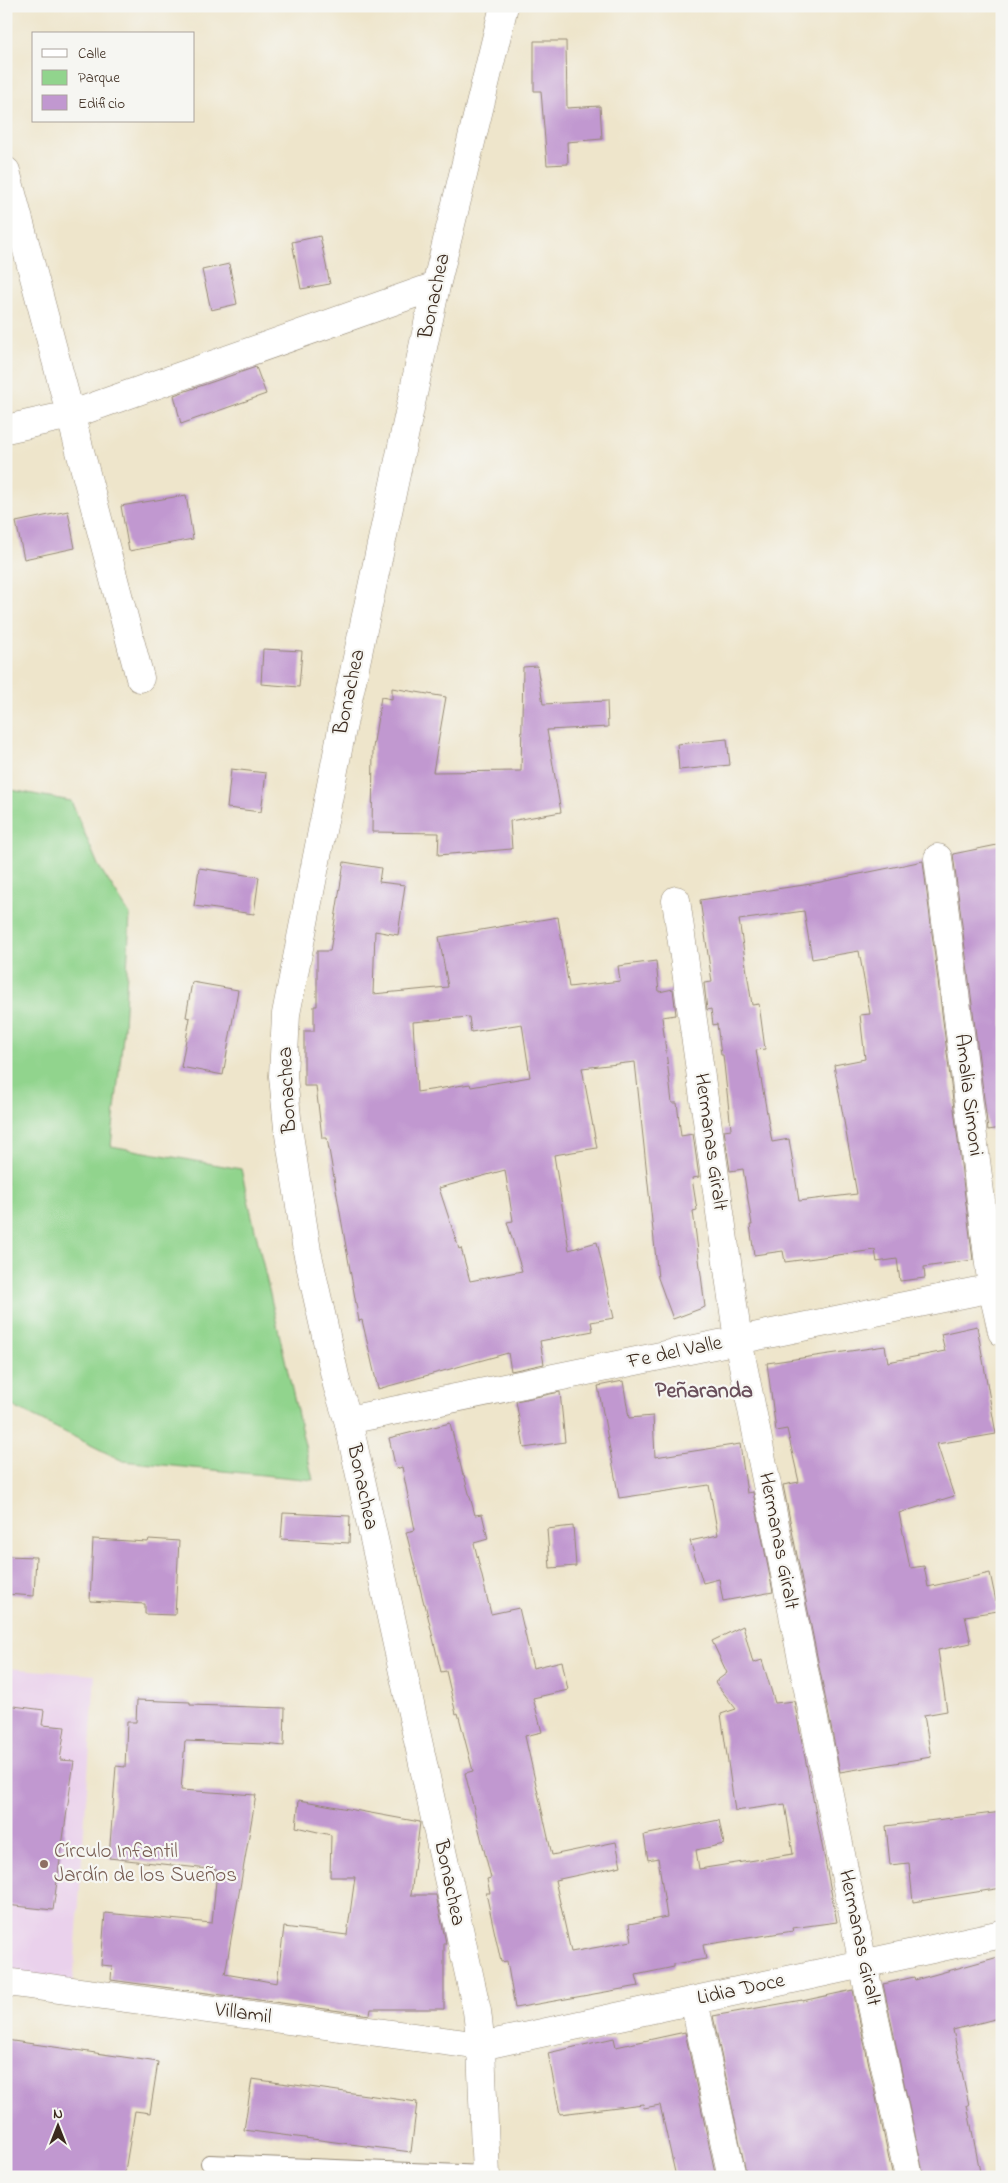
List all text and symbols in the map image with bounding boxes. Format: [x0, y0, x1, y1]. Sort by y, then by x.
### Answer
legend [32, 32, 195, 122]
text: Calle [78, 43, 106, 65]
text: Parque [78, 67, 120, 89]
text: Edificio [78, 93, 125, 115]
street label: Bonachea [411, 250, 459, 343]
street label: Bonachea [326, 646, 374, 739]
street label: Amalia Simoni [946, 1032, 990, 1158]
street label: Bonachea [271, 1046, 305, 1135]
street label: Hermanas Giralt [685, 1071, 735, 1213]
street label: Fe del Valle [624, 1328, 726, 1378]
district label: Peñaranda [655, 1376, 753, 1408]
street label: Bonachea [338, 1440, 386, 1533]
street label: Hermanas Giralt [750, 1470, 806, 1612]
street label: Bonachea [425, 1836, 473, 1929]
place label: Círculo Infantil Jardín de los Sueños [54, 1837, 237, 1891]
marker: Círculo Infantil Jardín de los Sueños [38, 1858, 50, 1870]
street label: Hermanas Giralt [830, 1867, 888, 2009]
street label: Lidia Doce [694, 1966, 788, 2014]
street label: Villamil [212, 1995, 273, 2033]
north arrow [32, 2100, 82, 2150]
text: N [53, 2104, 63, 2125]

